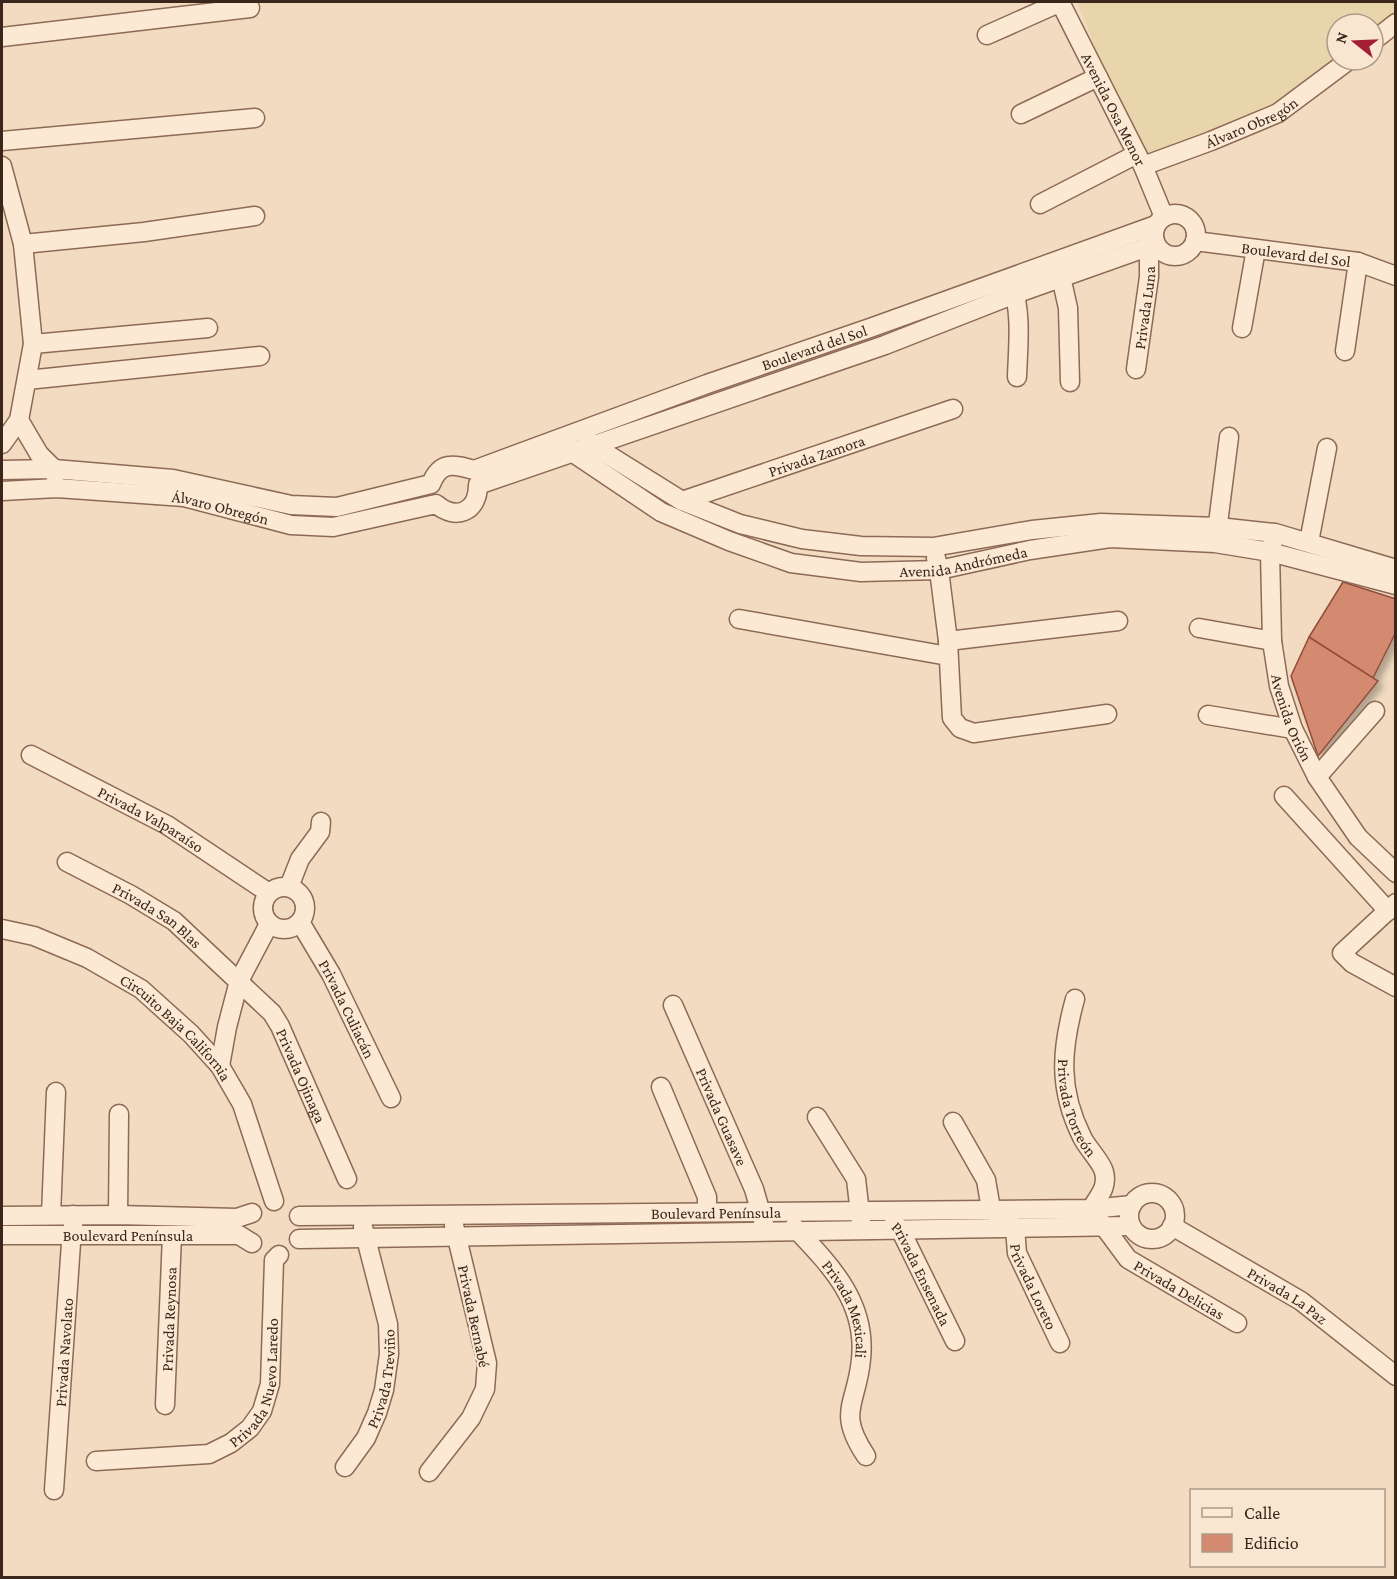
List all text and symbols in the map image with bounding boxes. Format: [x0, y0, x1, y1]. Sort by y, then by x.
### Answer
north arrow [1325, 12, 1385, 72]
text: N [1331, 30, 1351, 45]
street label: Avenida Osa Menor [1078, 50, 1150, 169]
street label: Álvaro Obregón [1203, 93, 1301, 151]
street label: Boulevard del Sol [1240, 239, 1352, 269]
street label: Privada Luna [1130, 265, 1158, 350]
street label: Boulevard del Sol [759, 321, 869, 373]
street label: Privada Zamora [766, 431, 867, 480]
street label: Álvaro Obregón [171, 488, 271, 527]
street label: Avenida Andrómeda [899, 542, 1029, 580]
street label: Avenida Orión [1269, 673, 1316, 764]
street label: Privada Valparaíso [95, 783, 207, 856]
street label: Privada San Blas [110, 879, 205, 951]
street label: Privada Culiacán [316, 956, 379, 1061]
street label: Circuito Baja California [117, 970, 235, 1084]
street label: Privada Ojinaga [274, 1026, 330, 1126]
street label: Privada Torreón [1056, 1059, 1101, 1160]
street label: Privada Guasave [693, 1065, 751, 1168]
street label: Boulevard Península [651, 1203, 782, 1221]
street label: Privada Ensenada [889, 1218, 955, 1329]
street label: Boulevard Península [63, 1227, 194, 1244]
street label: Privada Loreto [1008, 1243, 1061, 1332]
street label: Privada Delicias [1131, 1256, 1228, 1322]
street label: Privada Mexicali [819, 1257, 870, 1359]
street label: Privada Bernabé [455, 1263, 493, 1369]
street label: Privada La Paz [1245, 1263, 1331, 1327]
street label: Privada Reynosa [158, 1266, 179, 1372]
street label: Privada Navolato [51, 1297, 76, 1407]
street label: Privada Nuevo Laredo [225, 1318, 281, 1450]
street label: Privada Treviño [363, 1329, 398, 1431]
legend [1190, 1489, 1385, 1567]
text: Calle [1244, 1503, 1280, 1523]
text: Edificio [1244, 1533, 1299, 1553]

